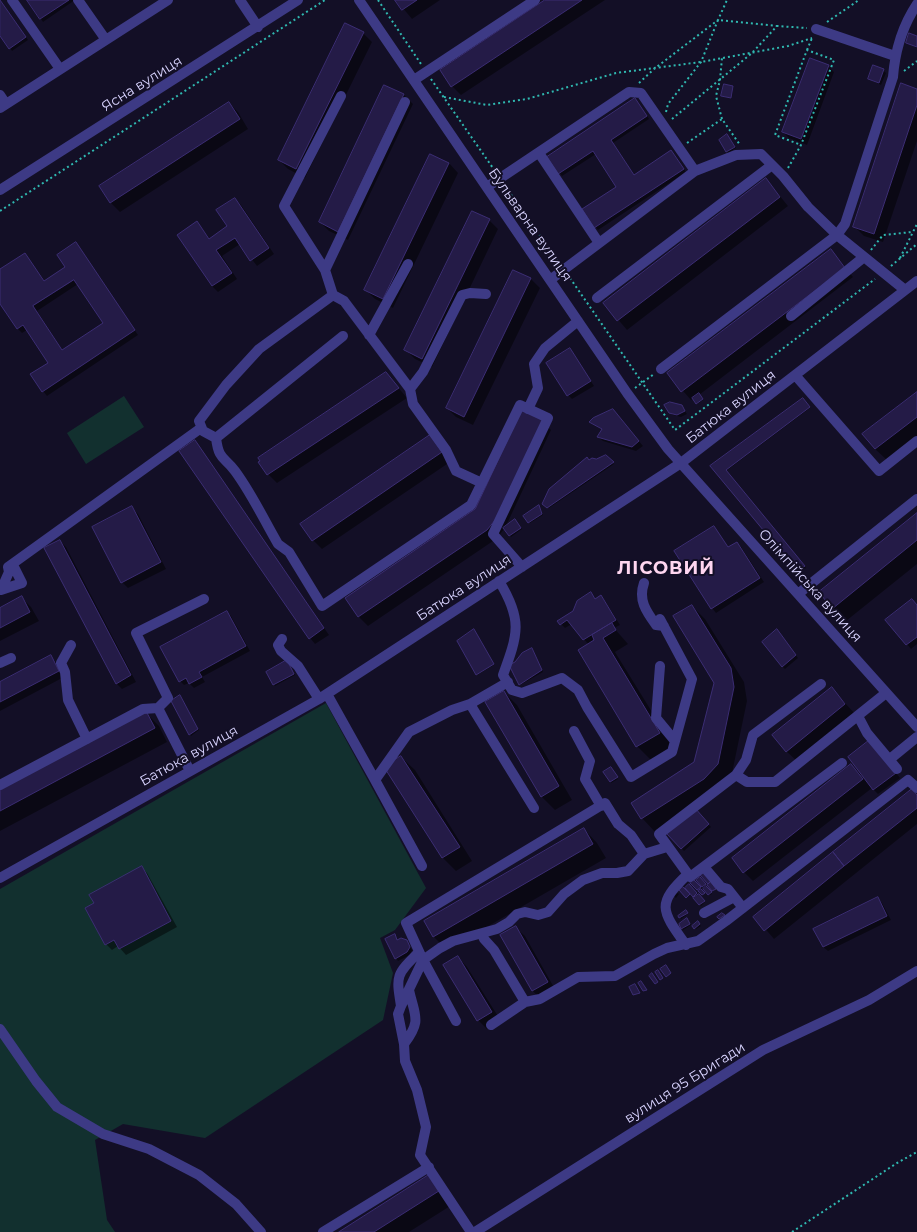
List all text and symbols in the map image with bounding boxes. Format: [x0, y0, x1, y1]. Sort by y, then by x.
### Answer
street label: Ясна вулиця [99, 53, 185, 115]
street label: Бульварна вулиця [485, 165, 575, 285]
street label: Батюка вулиця [683, 367, 779, 447]
street label: Олімпійська вулиця [755, 526, 865, 646]
street label: Батюка вулиця [414, 551, 514, 625]
district label: ЛІСОВИЙ [617, 558, 715, 580]
street label: Батюка вулиця [137, 722, 241, 790]
street label: вулиця 95 Бригади [621, 1039, 749, 1127]

